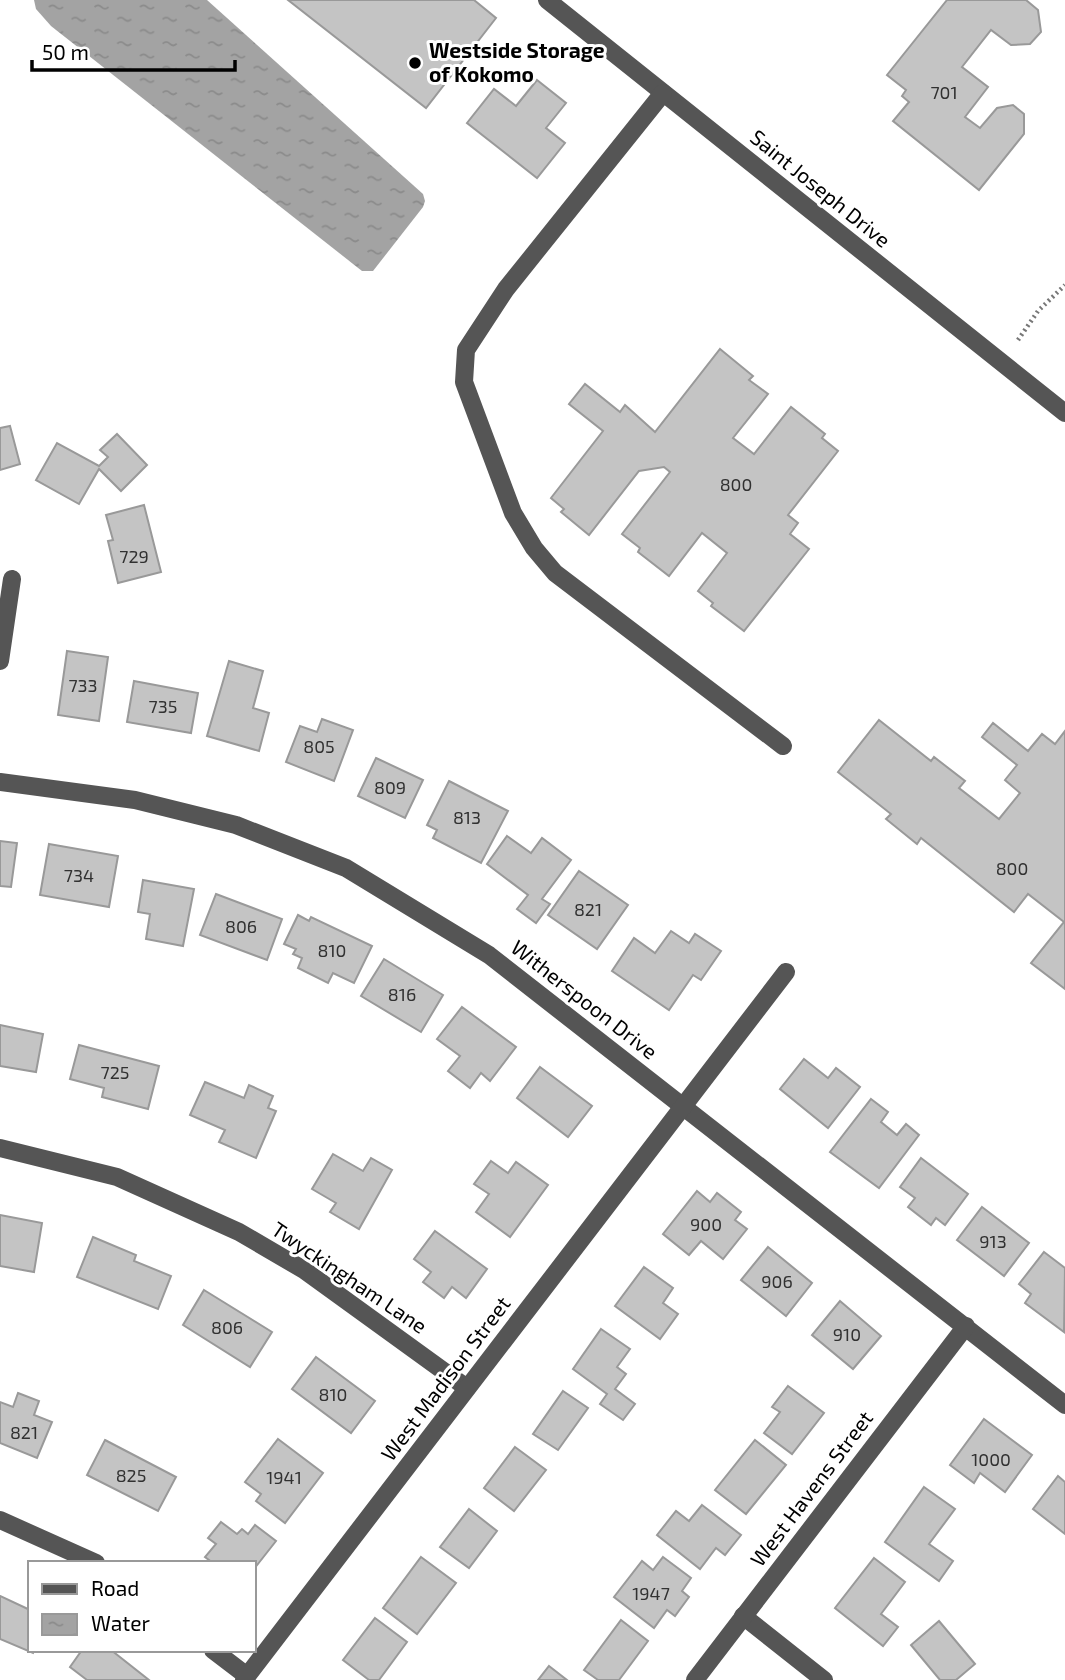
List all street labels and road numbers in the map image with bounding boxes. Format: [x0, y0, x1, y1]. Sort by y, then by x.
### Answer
street label: Saint Joseph Drive [746, 124, 896, 252]
street label: Witherspoon Drive [507, 934, 663, 1064]
street label: Twyckingham Lane [268, 1216, 432, 1338]
street label: West Madison Street [375, 1291, 515, 1465]
street label: West Havens Street [744, 1406, 877, 1571]

